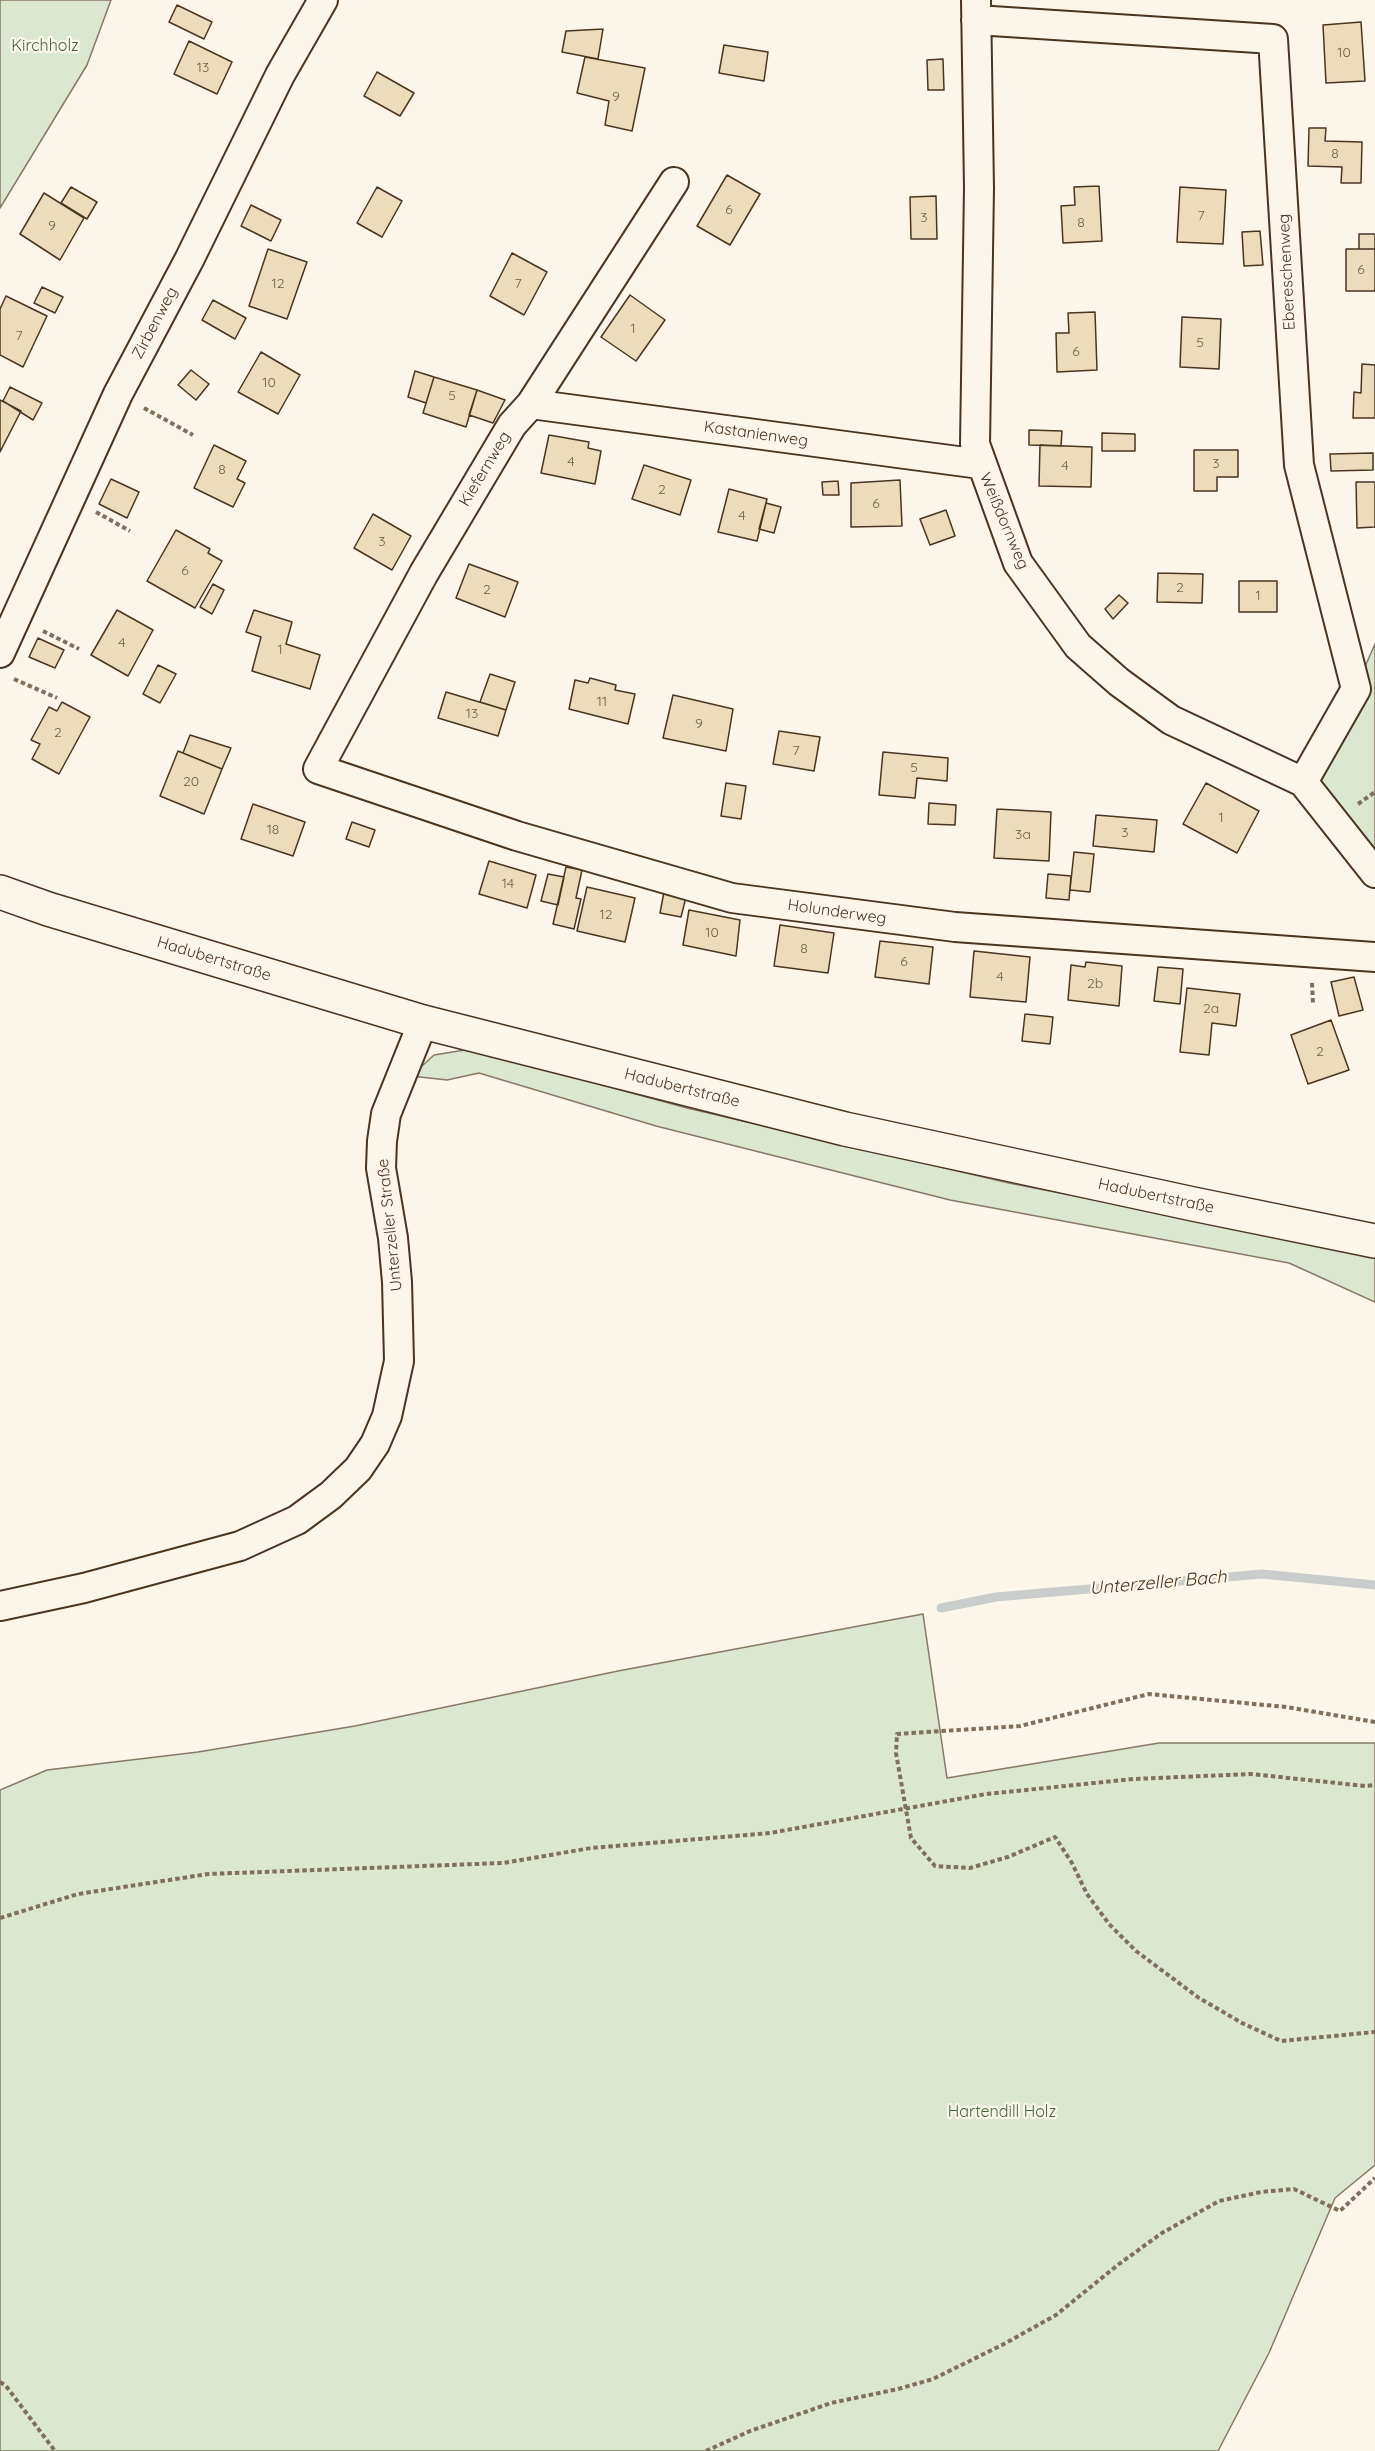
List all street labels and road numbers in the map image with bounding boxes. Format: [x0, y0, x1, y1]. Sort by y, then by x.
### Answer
street label: Ebereschenweg [1274, 213, 1300, 331]
street label: Zirbenweg [128, 284, 182, 362]
street label: Kastanienweg [703, 417, 809, 451]
street label: Kiefernweg [455, 428, 515, 510]
street label: Weißdornweg [975, 470, 1033, 572]
street label: Holunderweg [786, 896, 888, 928]
street label: Hadubertstraße [155, 933, 273, 985]
street label: Hadubertstraße [622, 1064, 742, 1112]
street label: Unterzeller Straße [373, 1158, 407, 1292]
street label: Hadubertstraße [1096, 1174, 1216, 1218]

